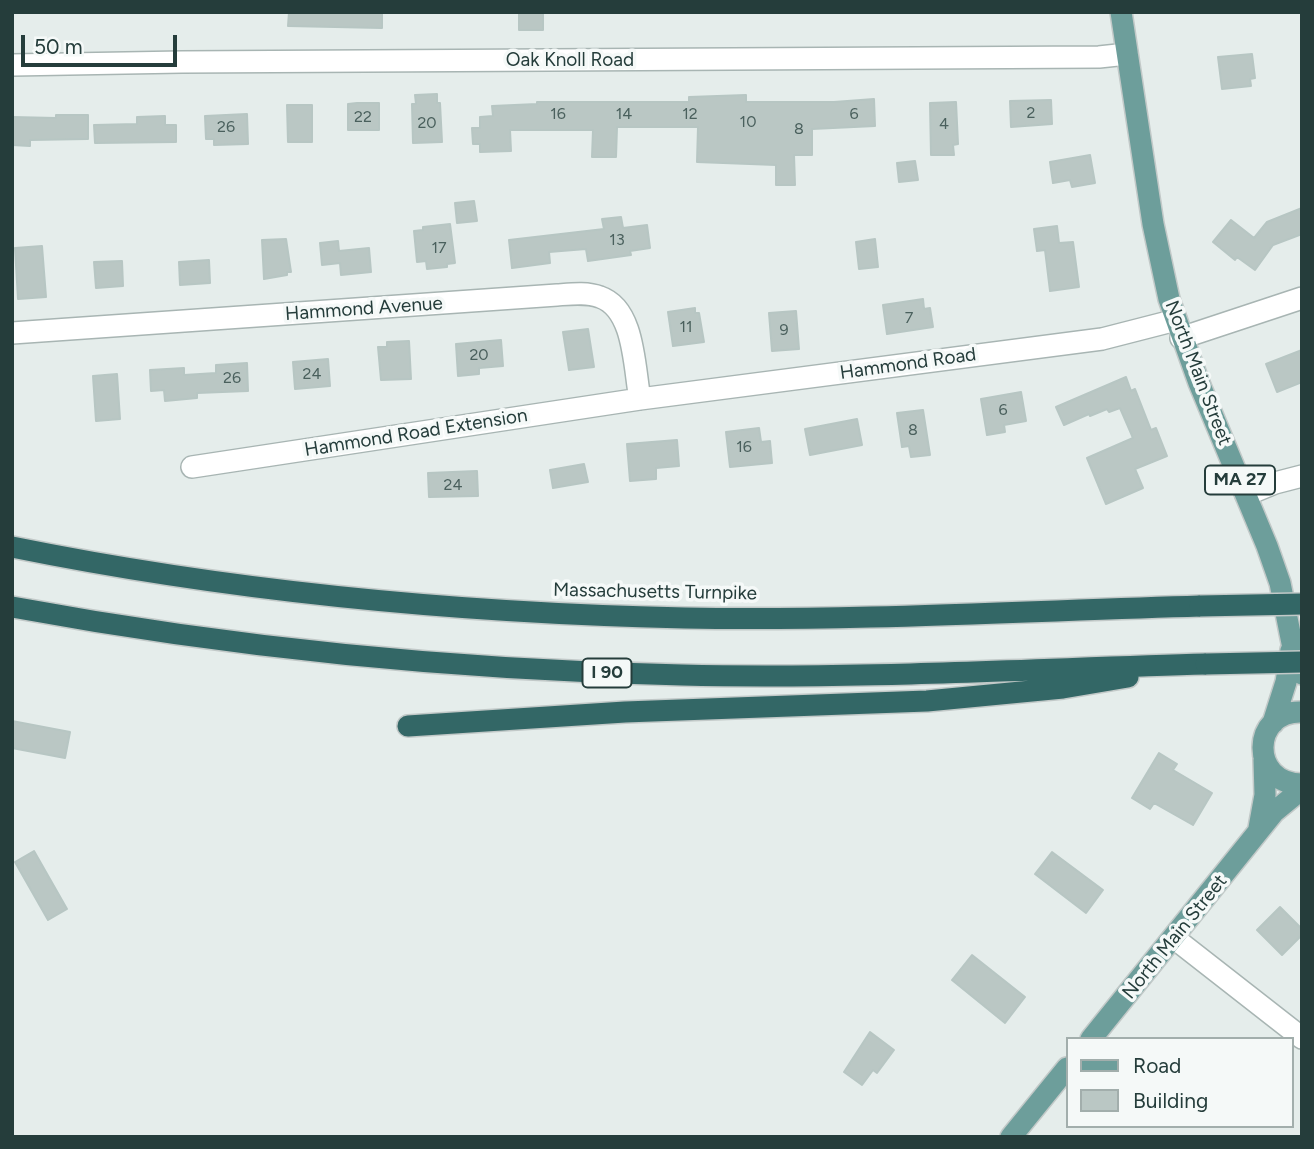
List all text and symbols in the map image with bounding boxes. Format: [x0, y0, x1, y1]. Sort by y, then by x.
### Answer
scale bar [24, 21, 180, 65]
text: 50 m [34, 34, 83, 59]
street label: Oak Knoll Road [506, 49, 634, 71]
house number: 2 [1027, 103, 1035, 123]
house number: 16 [550, 104, 566, 124]
house number: 14 [616, 104, 632, 124]
house number: 12 [682, 104, 698, 124]
house number: 6 [849, 104, 859, 124]
house number: 22 [354, 107, 372, 127]
house number: 10 [740, 112, 756, 132]
house number: 20 [417, 113, 437, 133]
house number: 4 [939, 114, 949, 134]
house number: 26 [217, 117, 235, 137]
house number: 8 [794, 119, 804, 139]
house number: 13 [609, 230, 625, 250]
house number: 17 [431, 238, 447, 258]
street label: Hammond Avenue [284, 292, 444, 326]
street label: North Main Street [1160, 297, 1236, 449]
house number: 7 [905, 308, 913, 328]
house number: 11 [679, 317, 693, 337]
house number: 9 [779, 320, 789, 340]
street label: Hammond Road [838, 343, 978, 385]
house number: 20 [469, 345, 489, 365]
house number: 24 [303, 364, 321, 384]
house number: 26 [223, 368, 241, 388]
house number: 6 [998, 400, 1008, 420]
street label: Hammond Road Extension [303, 404, 529, 462]
house number: 8 [908, 420, 918, 440]
house number: 16 [736, 437, 752, 457]
road number: MA 27 [1205, 466, 1275, 494]
house number: 24 [444, 475, 462, 495]
street label: Massachusetts Turnpike [553, 579, 757, 605]
road number: I 90 [582, 658, 632, 688]
street label: North Main Street [1118, 870, 1232, 1004]
legend [1066, 1037, 1293, 1128]
text: Road [1133, 1053, 1181, 1078]
text: Building [1133, 1088, 1208, 1113]

